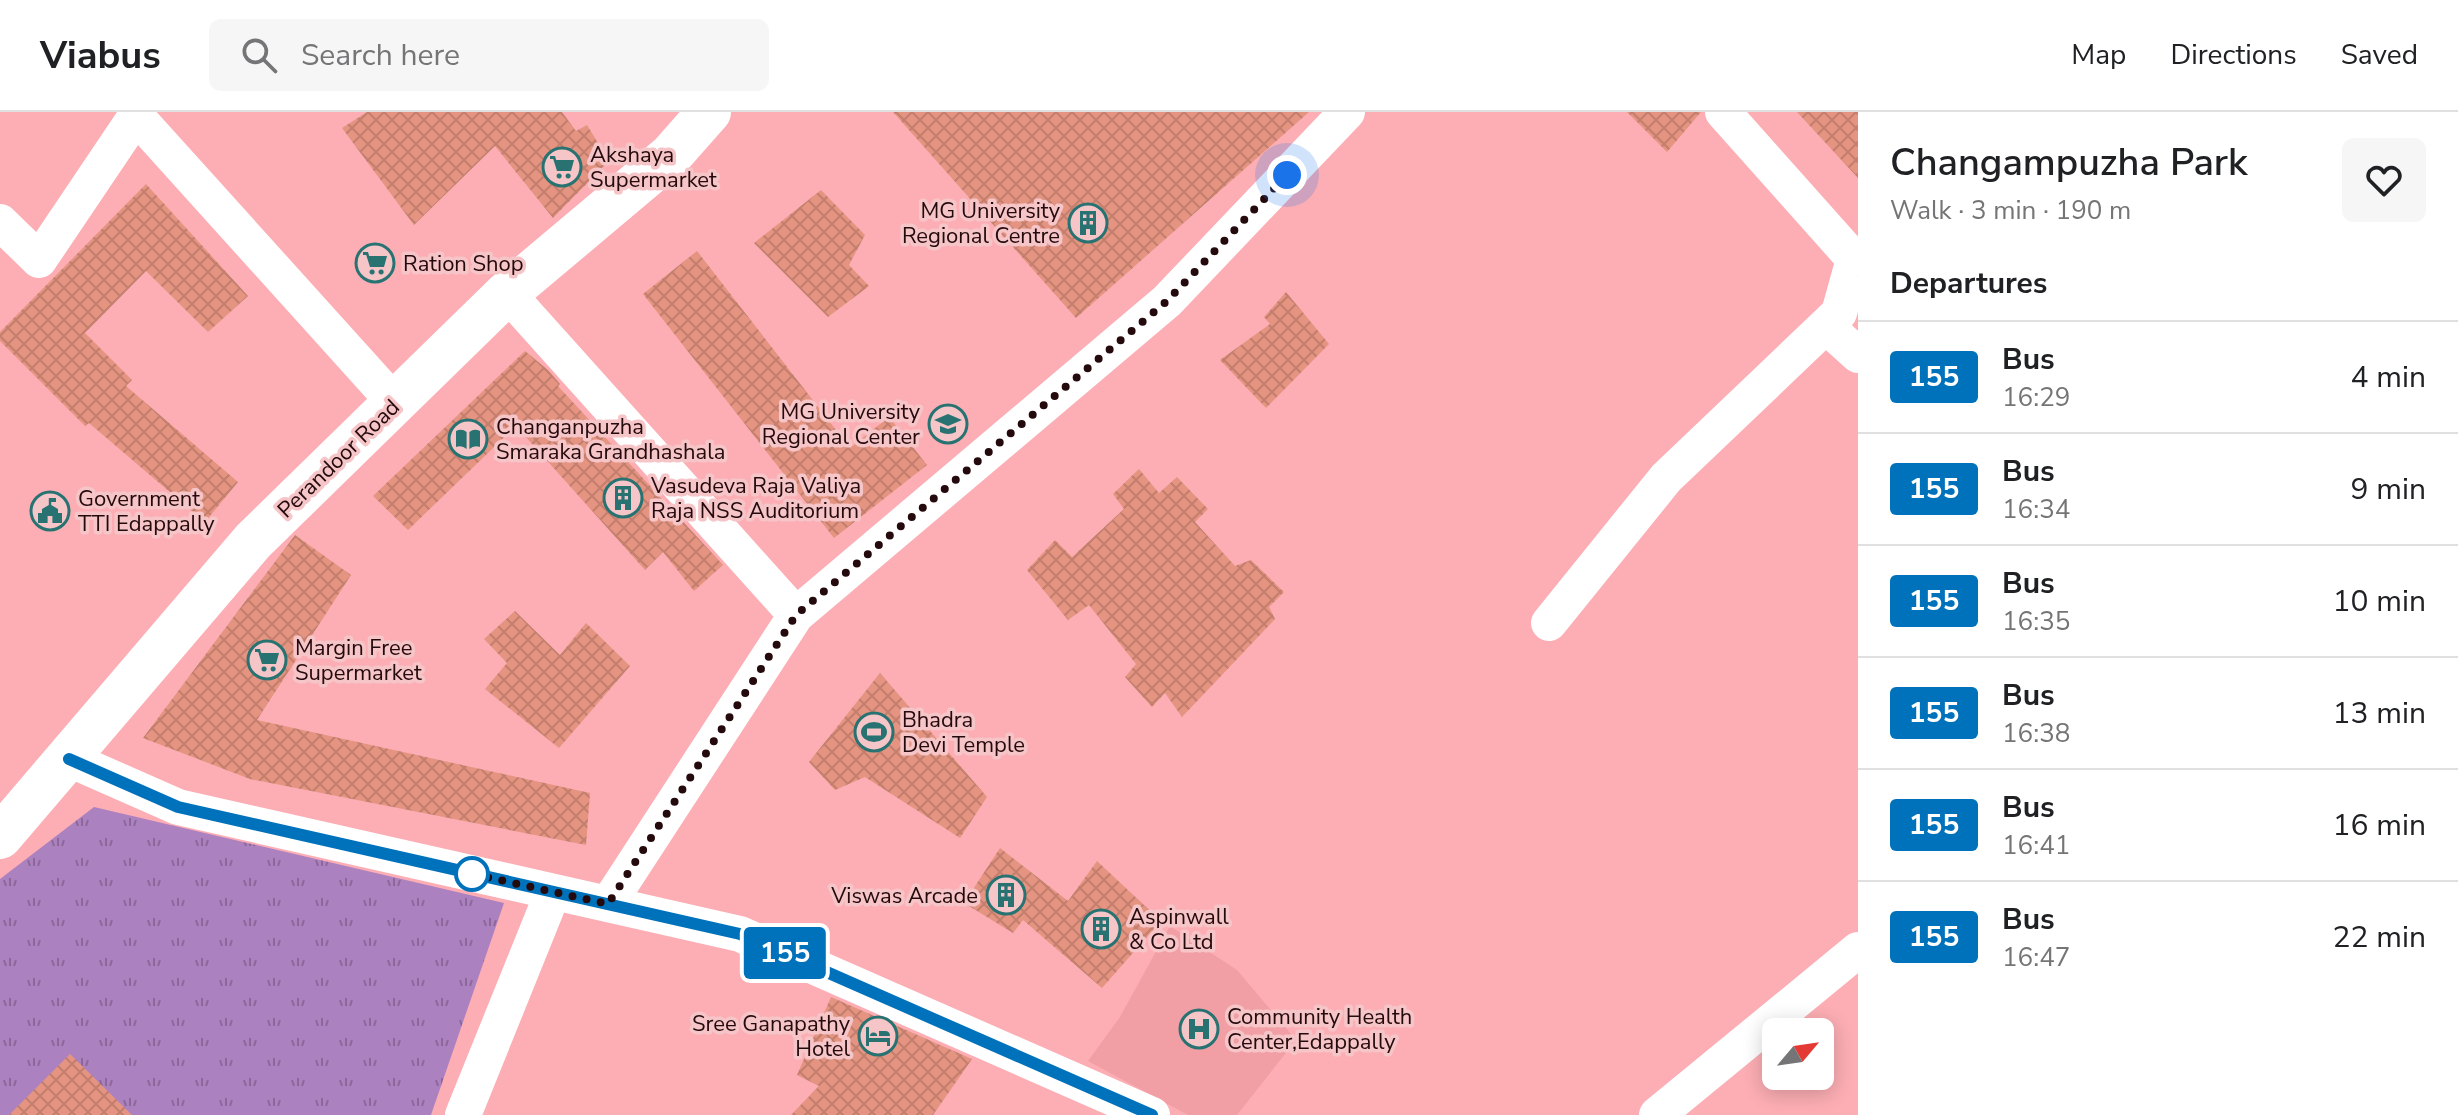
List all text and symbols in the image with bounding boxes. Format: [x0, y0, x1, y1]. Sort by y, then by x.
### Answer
search box [209, 19, 769, 91]
text: Viabus [40, 30, 161, 81]
icon: search [237, 33, 281, 77]
text: Search here [301, 35, 460, 76]
text: Map [2071, 36, 2126, 74]
text: Directions [2170, 36, 2297, 74]
text: Saved [2341, 36, 2418, 74]
text: Changampuzha Park [1890, 137, 2248, 188]
button: heart [2342, 138, 2426, 222]
place label: Akshaya Supermarket [590, 140, 717, 195]
supermarket icon: Akshaya Supermarket [541, 146, 583, 188]
your location [1267, 155, 1307, 195]
text: Walk · 3 min · 190 m [1890, 193, 2131, 228]
place label: MG University Regional Centre [902, 196, 1061, 251]
building icon: MG University Regional Centre [1067, 202, 1109, 244]
supermarket icon: Ration Shop [354, 242, 396, 284]
place label: Ration Shop [403, 249, 524, 279]
text: Departures [1890, 263, 2047, 304]
text: Bus [2002, 339, 2055, 380]
text: 4 min [2351, 357, 2426, 398]
text: 155 [1909, 358, 1959, 396]
text: 16:29 [2002, 380, 2070, 415]
street label: Perandoor Road [271, 393, 406, 525]
place label: MG University Regional Center [762, 397, 921, 452]
school or university icon: MG University Regional Center [927, 403, 969, 445]
place label: Changanpuzha Smaraka Grandhashala [496, 412, 725, 467]
library icon: Changanpuzha Smaraka Grandhashala [447, 418, 489, 460]
text: Bus [2002, 451, 2055, 492]
text: 9 min [2351, 469, 2426, 510]
text: 155 [1909, 470, 1959, 508]
place label: Vasudeva Raja Valiya Raja NSS Auditorium [650, 471, 861, 526]
building icon: Vasudeva Raja Valiya Raja NSS Auditorium [602, 477, 644, 519]
place label: Government TTI Edappally [78, 484, 215, 539]
public building icon: Government TTI Edappally [29, 490, 71, 532]
text: 16:34 [2002, 492, 2070, 527]
text: Bus [2002, 563, 2055, 604]
text: 10 min [2333, 581, 2426, 622]
text: 155 [1909, 582, 1959, 620]
text: 16:35 [2002, 604, 2070, 639]
place label: Margin Free Supermarket [295, 633, 422, 688]
supermarket icon: Margin Free Supermarket [246, 639, 288, 681]
text: Bus [2002, 675, 2055, 716]
text: 13 min [2333, 693, 2426, 734]
text: 155 [1909, 694, 1959, 732]
place label: Bhadra Devi Temple [902, 705, 1025, 760]
sports icon: Bhadra Devi Temple [853, 711, 895, 753]
text: 16:38 [2002, 716, 2070, 751]
text: Bus [2002, 787, 2055, 828]
text: 16 min [2333, 805, 2426, 846]
text: 155 [1909, 806, 1959, 844]
text: 16:41 [2002, 828, 2070, 863]
unlabelled marker [455, 857, 489, 891]
building icon: Viswas Arcade [985, 874, 1027, 916]
place label: Viswas Arcade [830, 881, 978, 911]
text: Bus [2002, 899, 2055, 940]
place label: Aspinwall & Co Ltd [1129, 902, 1229, 957]
building icon: Aspinwall & Co Ltd [1080, 908, 1122, 950]
text: 22 min [2333, 917, 2426, 958]
text: 155 [1909, 918, 1959, 956]
line badge: 155 [739, 927, 831, 979]
text: 155 [760, 934, 810, 972]
text: 16:47 [2002, 940, 2070, 975]
place label: Community Health Center,Edappally [1227, 1002, 1412, 1057]
hospital icon: Community Health Center,Edappally [1178, 1008, 1220, 1050]
place label: Sree Ganapathy Hotel [692, 1009, 851, 1064]
hotel icon: Sree Ganapathy Hotel [857, 1015, 899, 1057]
north arrow [1762, 1018, 1834, 1090]
map controls [1762, 1018, 1834, 1090]

